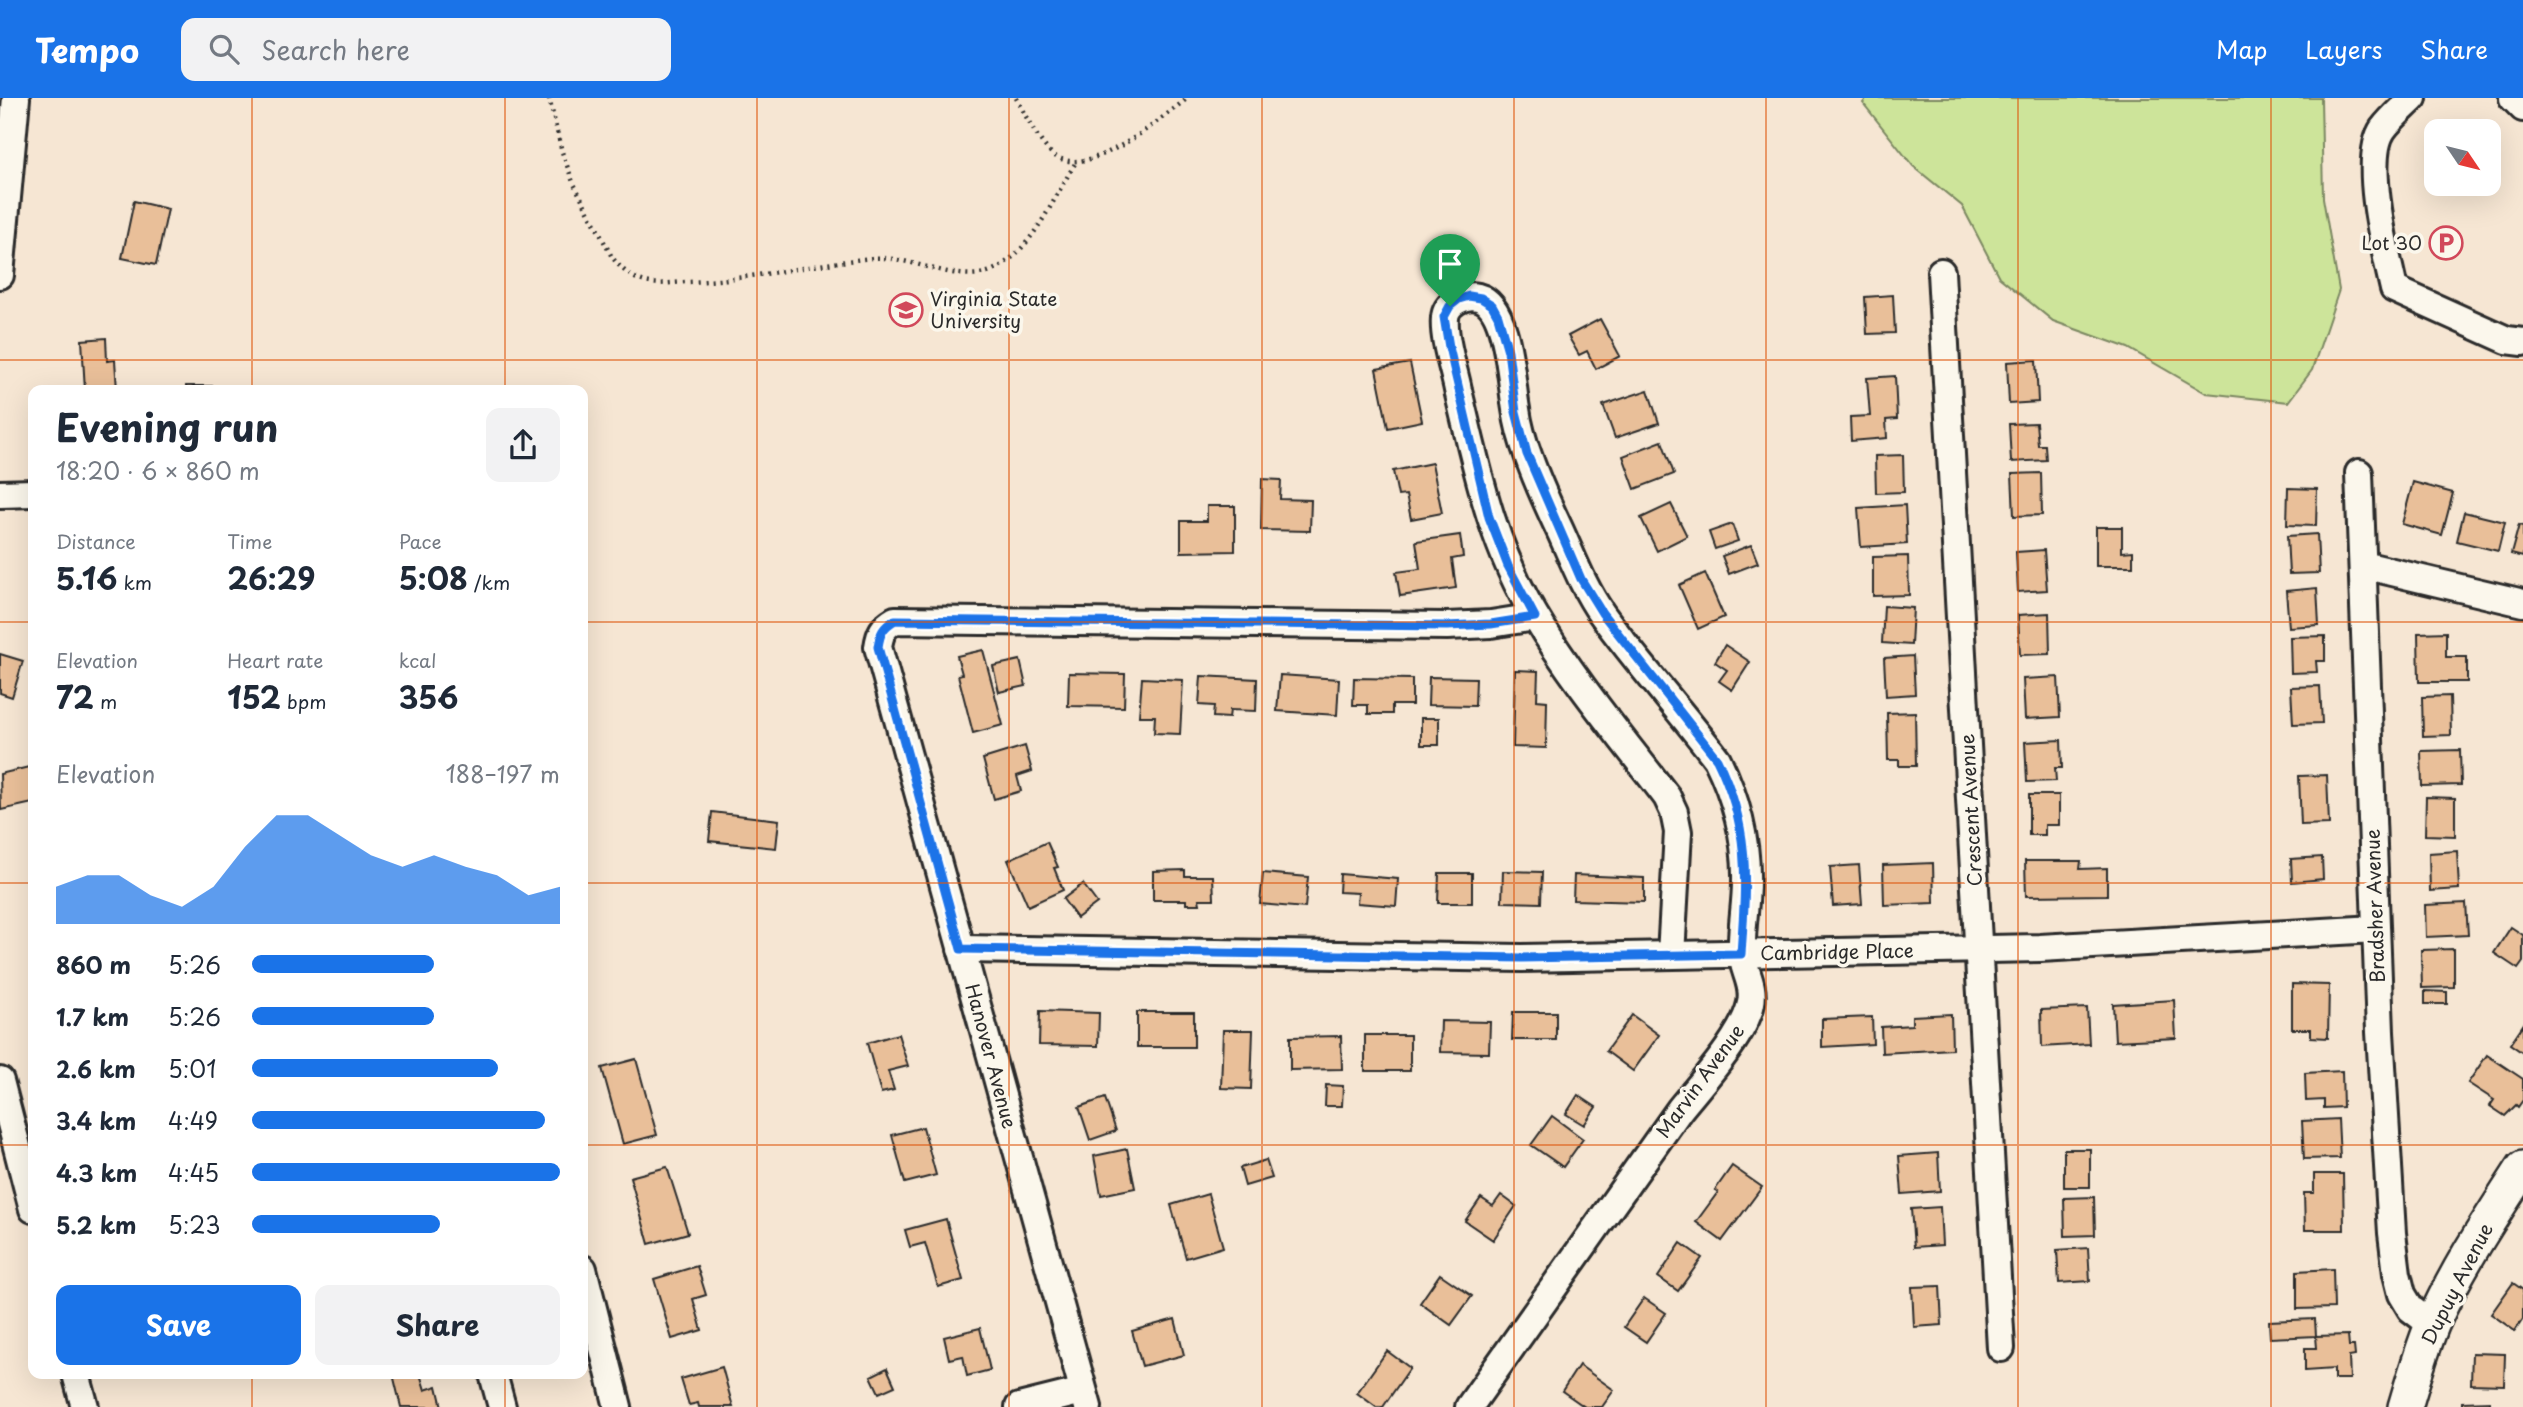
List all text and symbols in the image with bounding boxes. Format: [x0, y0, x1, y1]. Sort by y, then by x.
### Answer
search box [181, 18, 671, 81]
text: Tempo [35, 24, 139, 74]
icon: search [205, 30, 243, 68]
text: Search here [261, 30, 410, 69]
text: Map [2216, 31, 2267, 67]
text: Layers [2305, 31, 2382, 67]
text: Share [2420, 31, 2488, 67]
north arrow [2424, 119, 2501, 196]
map controls [2424, 119, 2501, 196]
parking icon: Lot 30 [2427, 224, 2465, 262]
place label: Lot 30 [2361, 228, 2422, 256]
pin [1420, 234, 1480, 306]
icon: arrive [1431, 245, 1469, 283]
place label: Virginia State University [930, 284, 1057, 334]
school or university icon: Virginia State University [887, 291, 925, 329]
text: Evening run [56, 398, 278, 455]
button: share [486, 408, 560, 482]
text: 18:20 · 6 × 860 m [56, 453, 260, 488]
text: Distance [56, 527, 136, 555]
text: Time [227, 527, 272, 555]
text: Pace [399, 527, 442, 555]
text: 5.16 [56, 555, 117, 600]
text: 26:29 [227, 555, 315, 600]
text: 5:08 [399, 555, 468, 600]
text: km [117, 568, 152, 596]
text: /km [468, 568, 510, 596]
text: Elevation [56, 646, 138, 674]
text: Heart rate [227, 646, 323, 674]
text: kcal [399, 646, 437, 674]
text: 72 [56, 674, 94, 719]
text: 152 [227, 674, 281, 719]
text: 356 [399, 674, 458, 719]
text: m [94, 687, 117, 715]
text: bpm [281, 687, 326, 715]
street label: Crescent Avenue [1952, 733, 1988, 887]
text: Elevation [56, 756, 155, 791]
text: 188–197 m [446, 756, 560, 791]
street label: Bradsher Avenue [2357, 828, 2391, 984]
street label: Cambridge Place [1760, 936, 1914, 966]
text: 860 m [56, 947, 131, 982]
text: 5:26 [168, 947, 221, 982]
street label: Hanover Avenue [959, 980, 1025, 1131]
text: 1.7 km [56, 999, 129, 1034]
text: 5:26 [168, 999, 221, 1034]
street label: Marvin Avenue [1648, 1018, 1750, 1143]
text: 2.6 km [56, 1051, 136, 1086]
text: 5:01 [168, 1051, 216, 1086]
text: 3.4 km [56, 1103, 136, 1138]
text: 4:49 [168, 1103, 218, 1138]
text: 4.3 km [56, 1155, 137, 1190]
text: 4:45 [168, 1155, 219, 1190]
text: 5.2 km [56, 1207, 137, 1242]
text: 5:23 [168, 1207, 221, 1242]
street label: Dupuy Avenue [2413, 1218, 2499, 1349]
button: Save [56, 1285, 301, 1365]
button: Share [315, 1285, 560, 1365]

